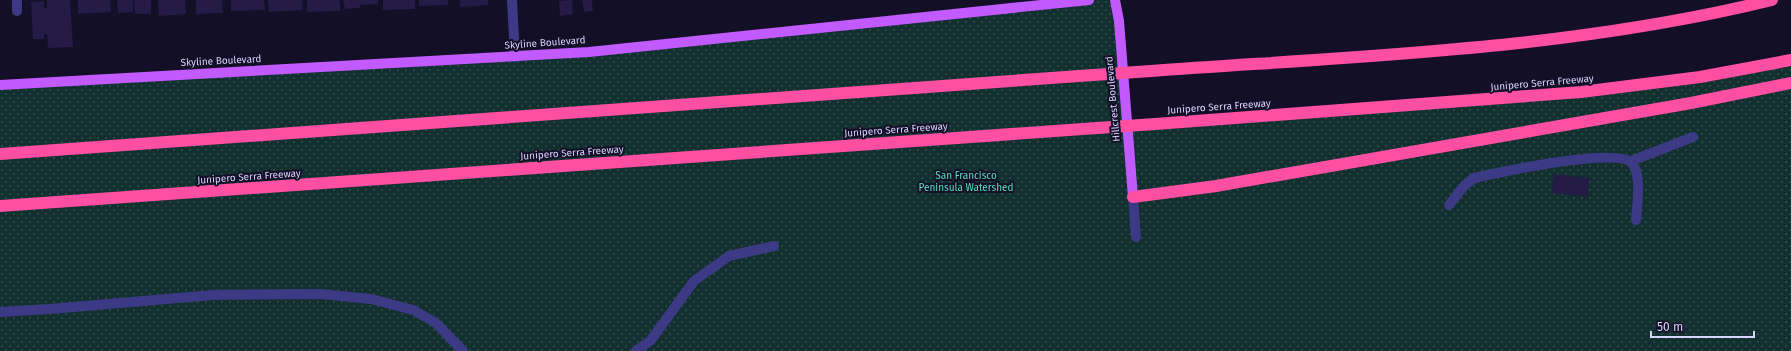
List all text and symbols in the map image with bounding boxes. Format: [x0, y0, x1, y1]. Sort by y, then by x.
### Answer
street label: Skyline Boulevard [504, 34, 586, 52]
street label: Skyline Boulevard [180, 53, 262, 69]
street label: Hillcrest Boulevard [1103, 56, 1123, 142]
street label: Junipero Serra Freeway [1490, 73, 1594, 93]
street label: Junipero Serra Freeway [1167, 97, 1271, 117]
street label: Junipero Serra Freeway [844, 120, 948, 140]
street label: Junipero Serra Freeway [520, 143, 624, 163]
street label: Junipero Serra Freeway [197, 167, 301, 187]
park label: San Francisco Peninsula Watershed [919, 170, 1013, 194]
scale bar [1651, 313, 1754, 339]
text: 50 m [1657, 320, 1683, 334]

